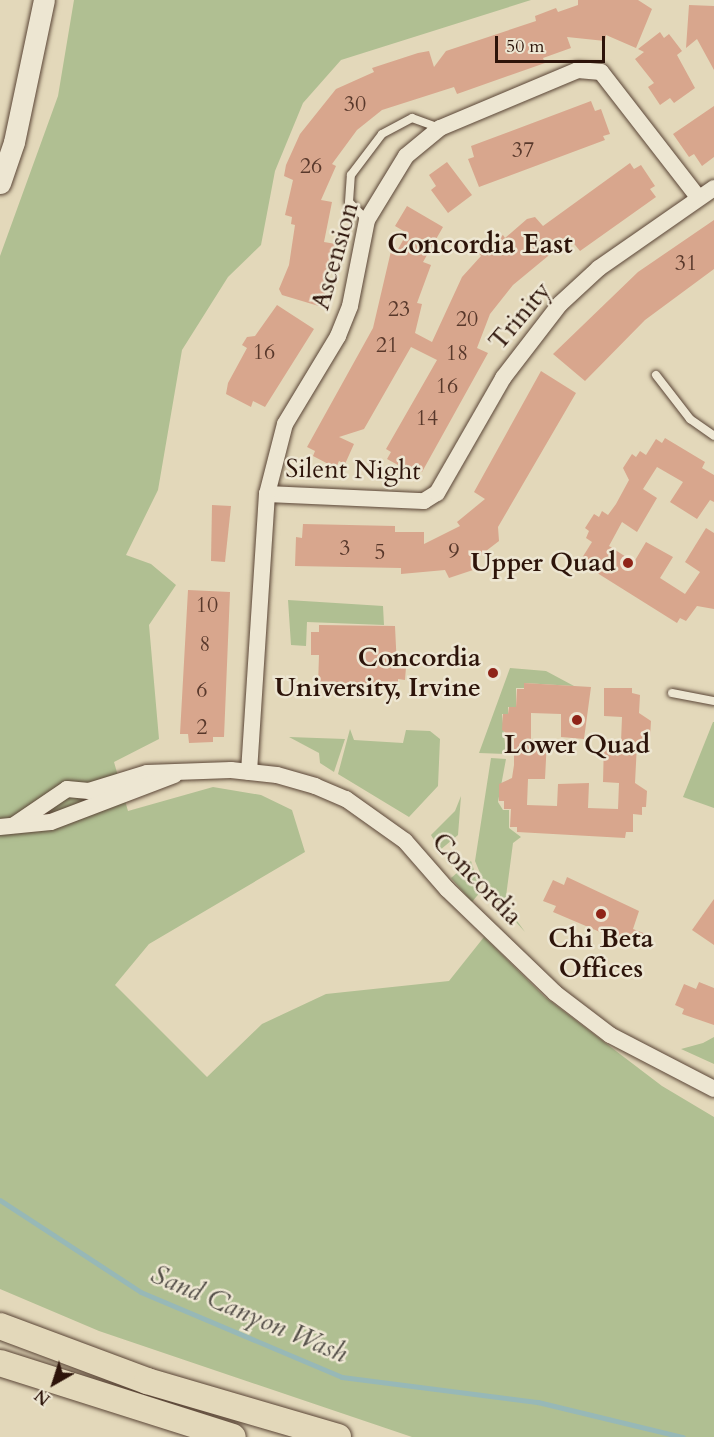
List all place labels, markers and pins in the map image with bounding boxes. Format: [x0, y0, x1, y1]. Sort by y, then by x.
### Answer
place label: Upper Quad [471, 547, 616, 579]
marker: Upper Quad [621, 556, 635, 570]
place label: Concordia University, Irvine [275, 642, 481, 704]
marker: Concordia University, Irvine [486, 666, 500, 680]
marker: Lower Quad [570, 713, 584, 727]
place label: Lower Quad [504, 729, 650, 761]
marker: Chi Beta Offices [594, 907, 608, 921]
place label: Chi Beta Offices [548, 923, 654, 984]

